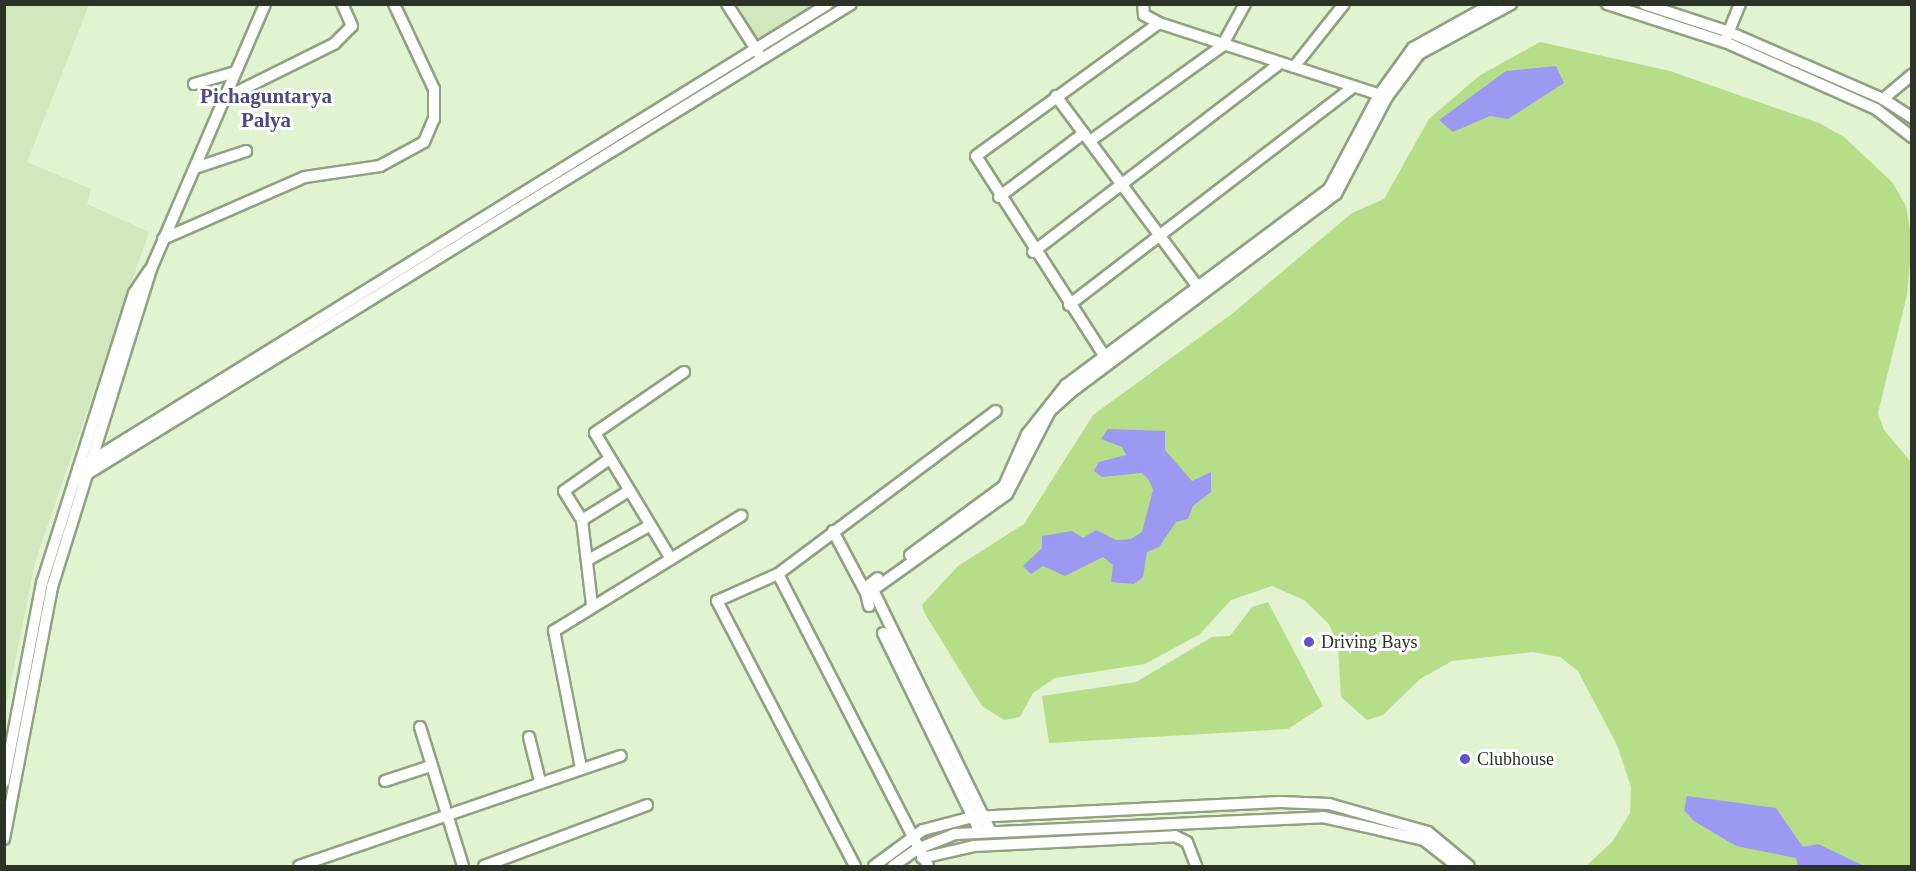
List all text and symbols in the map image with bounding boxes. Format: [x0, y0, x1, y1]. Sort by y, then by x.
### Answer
district label: Pichaguntarya Palya [200, 83, 332, 133]
place label: Driving Bays [1321, 631, 1417, 653]
marker: Driving Bays [1302, 635, 1316, 649]
place label: Clubhouse [1477, 748, 1554, 770]
marker: Clubhouse [1458, 752, 1472, 766]

